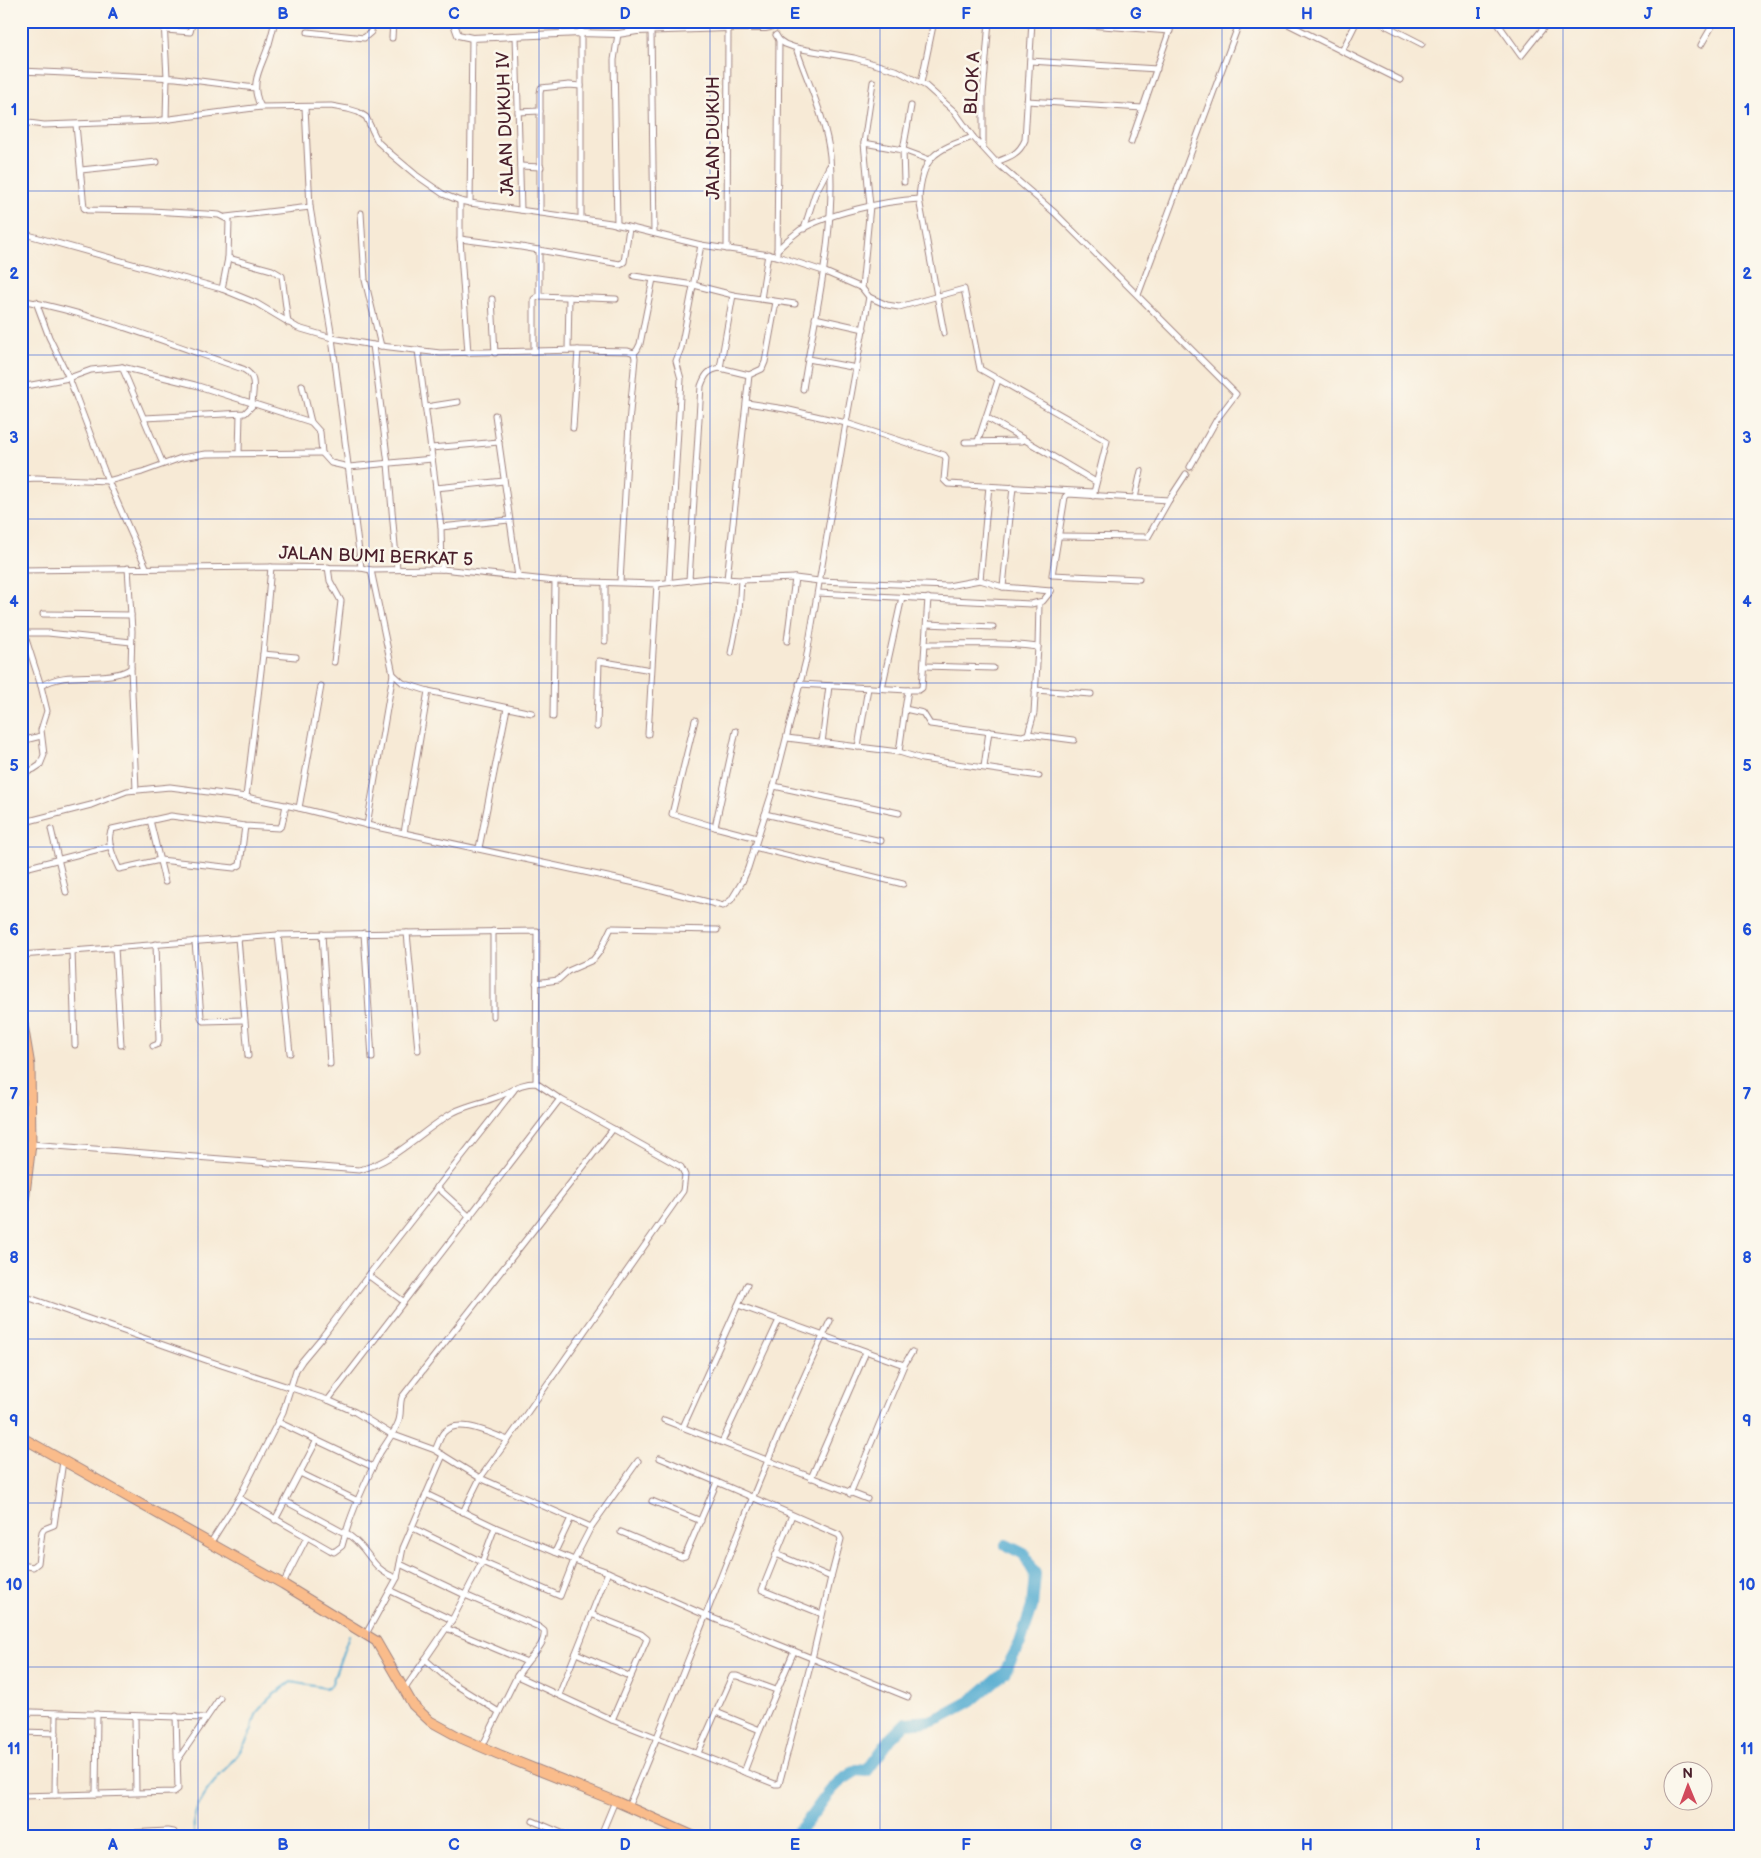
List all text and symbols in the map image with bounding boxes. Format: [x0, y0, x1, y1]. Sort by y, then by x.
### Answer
text: A [107, 5, 118, 24]
text: B [277, 5, 289, 24]
text: C [448, 5, 460, 24]
text: D [619, 5, 631, 24]
text: E [790, 5, 800, 24]
text: F [961, 5, 971, 24]
text: G [1130, 5, 1142, 24]
text: H [1301, 5, 1313, 24]
text: I [1475, 5, 1481, 24]
text: J [1644, 5, 1653, 24]
street label: JALAN DUKUH IV [492, 51, 519, 197]
street label: BLOK A [960, 51, 985, 115]
street label: JALAN DUKUH [703, 76, 724, 200]
text: 1 [11, 101, 17, 120]
text: 1 [1744, 101, 1750, 120]
text: 2 [9, 265, 19, 284]
text: 2 [1742, 265, 1752, 284]
text: 3 [9, 429, 19, 448]
text: 3 [1742, 429, 1752, 448]
street label: JALAN BUMI BERKAT 5 [278, 543, 474, 570]
text: 4 [9, 593, 19, 612]
text: 4 [1742, 593, 1752, 612]
text: 5 [9, 757, 19, 776]
text: 5 [1742, 757, 1752, 776]
text: 6 [9, 921, 19, 940]
text: 6 [1742, 921, 1752, 940]
text: 7 [10, 1085, 19, 1104]
text: 7 [1743, 1085, 1752, 1104]
text: 8 [9, 1249, 19, 1268]
text: 8 [1742, 1249, 1752, 1268]
text: 9 [9, 1412, 19, 1431]
text: 9 [1742, 1412, 1752, 1431]
text: 10 [6, 1576, 22, 1595]
text: 10 [1739, 1576, 1755, 1595]
text: 11 [7, 1740, 21, 1759]
text: 11 [1740, 1740, 1754, 1759]
north arrow [1664, 1760, 1714, 1810]
text: N [1682, 1765, 1693, 1782]
text: A [107, 1836, 118, 1855]
text: B [277, 1836, 289, 1855]
text: C [448, 1836, 460, 1855]
text: D [619, 1836, 631, 1855]
text: E [790, 1836, 800, 1855]
text: F [961, 1836, 971, 1855]
text: G [1130, 1836, 1142, 1855]
text: H [1301, 1836, 1313, 1855]
text: I [1475, 1836, 1481, 1855]
text: J [1644, 1836, 1653, 1855]

